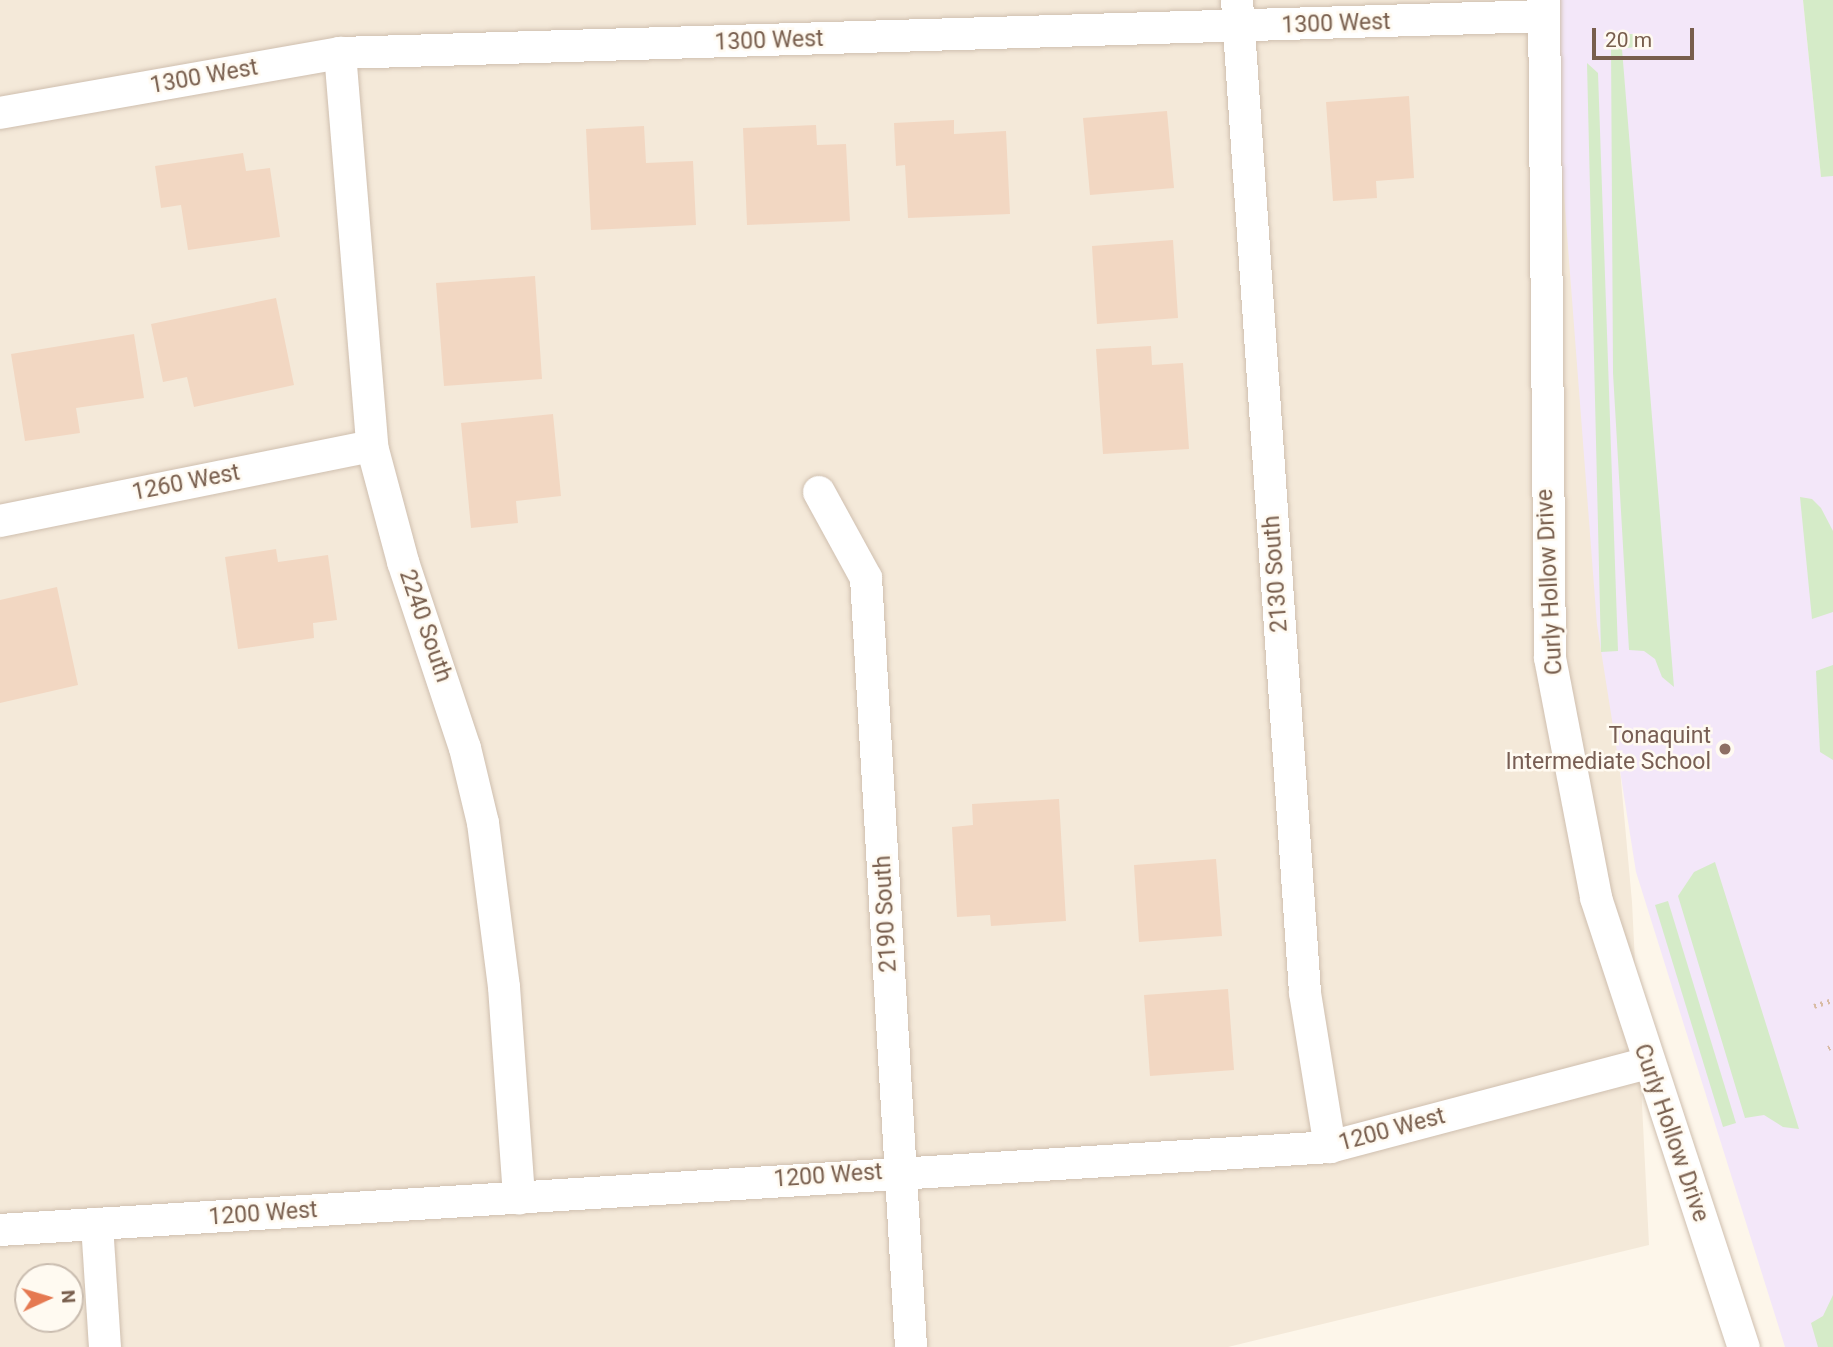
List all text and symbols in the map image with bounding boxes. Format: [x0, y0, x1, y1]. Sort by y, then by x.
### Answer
street label: 1300 West [1281, 8, 1391, 40]
scale bar [1595, 14, 1696, 58]
street label: 1300 West [714, 25, 824, 57]
text: 20 m [1605, 28, 1652, 52]
street label: 1300 West [148, 54, 260, 100]
street label: 1260 West [130, 459, 242, 507]
street label: Curly Hollow Drive [1531, 488, 1569, 676]
street label: 2130 South [1258, 515, 1294, 633]
street label: 2240 South [393, 566, 457, 686]
place label: Tonaquint Intermediate School [1505, 722, 1711, 776]
marker: Tonaquint Intermediate School [1717, 741, 1733, 757]
street label: 2190 South [869, 855, 903, 973]
street label: Curly Hollow Drive [1628, 1041, 1714, 1225]
street label: 1200 West [1336, 1103, 1448, 1157]
street label: 1200 West [773, 1158, 883, 1194]
street label: 1200 West [208, 1196, 318, 1232]
north arrow [14, 1263, 84, 1333]
text: N [57, 1289, 80, 1304]

